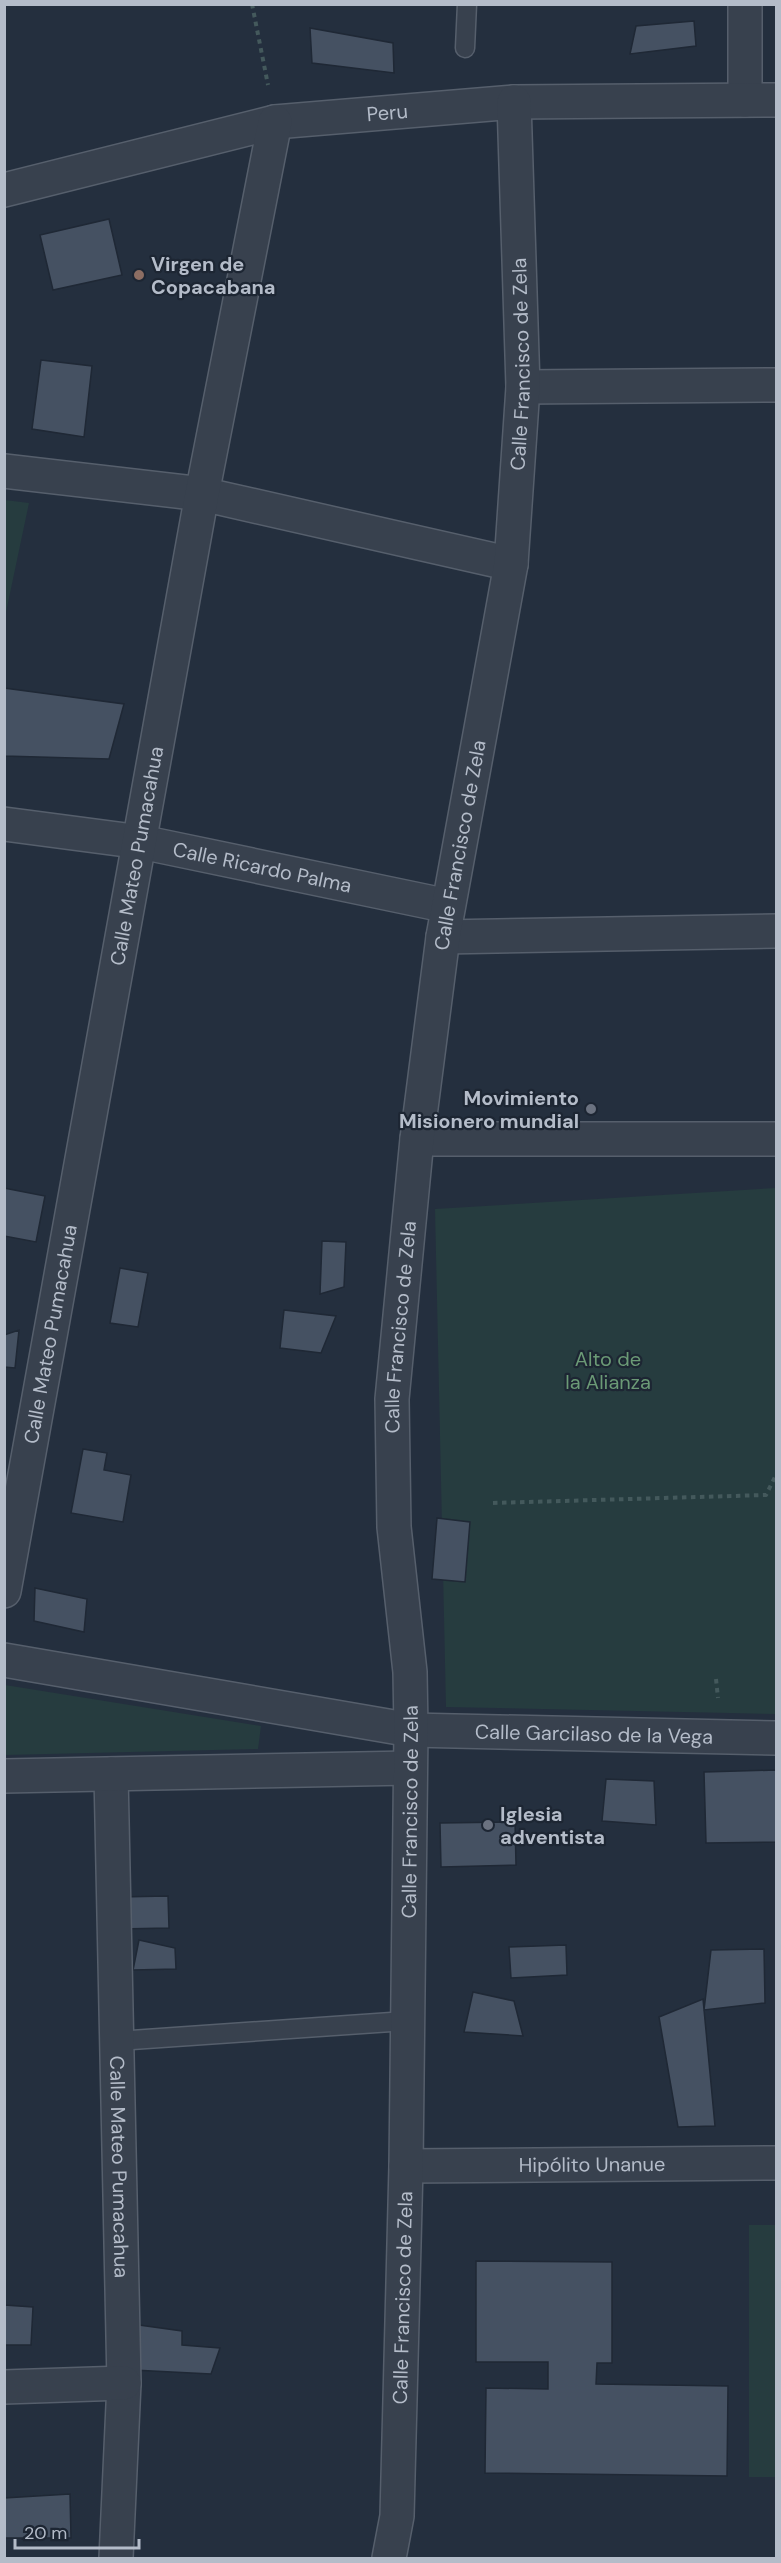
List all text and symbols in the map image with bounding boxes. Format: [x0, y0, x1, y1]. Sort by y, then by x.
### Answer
street label: Peru [366, 98, 409, 127]
place label: Virgen de Copacabana [151, 251, 276, 300]
street label: Calle Francisco de Zela [504, 257, 536, 471]
marker: Virgen de Copacabana [132, 268, 146, 282]
street label: Calle Francisco de Zela [428, 738, 492, 952]
street label: Calle Mateo Pumacahua [104, 744, 169, 968]
street label: Calle Ricardo Palma [171, 836, 354, 899]
place label: Movimiento Misionero mundial [399, 1085, 579, 1134]
marker: Movimiento Misionero mundial [584, 1102, 598, 1116]
street label: Calle Francisco de Zela [379, 1220, 422, 1434]
street label: Calle Mateo Pumacahua [18, 1222, 83, 1446]
park label: Alto de la Alianza [565, 1346, 651, 1395]
street label: Calle Francisco de Zela [396, 1705, 424, 1919]
street label: Calle Garcilaso de la Vega [475, 1718, 713, 1750]
place label: Iglesia adventista [500, 1801, 605, 1850]
marker: Iglesia adventista [481, 1818, 495, 1832]
street label: Calle Mateo Pumacahua [104, 2055, 135, 2278]
street label: Hipólito Unanue [519, 2151, 665, 2178]
street label: Calle Francisco de Zela [387, 2191, 418, 2405]
scale bar [15, 2512, 140, 2550]
text: 20 m [24, 2521, 67, 2545]

